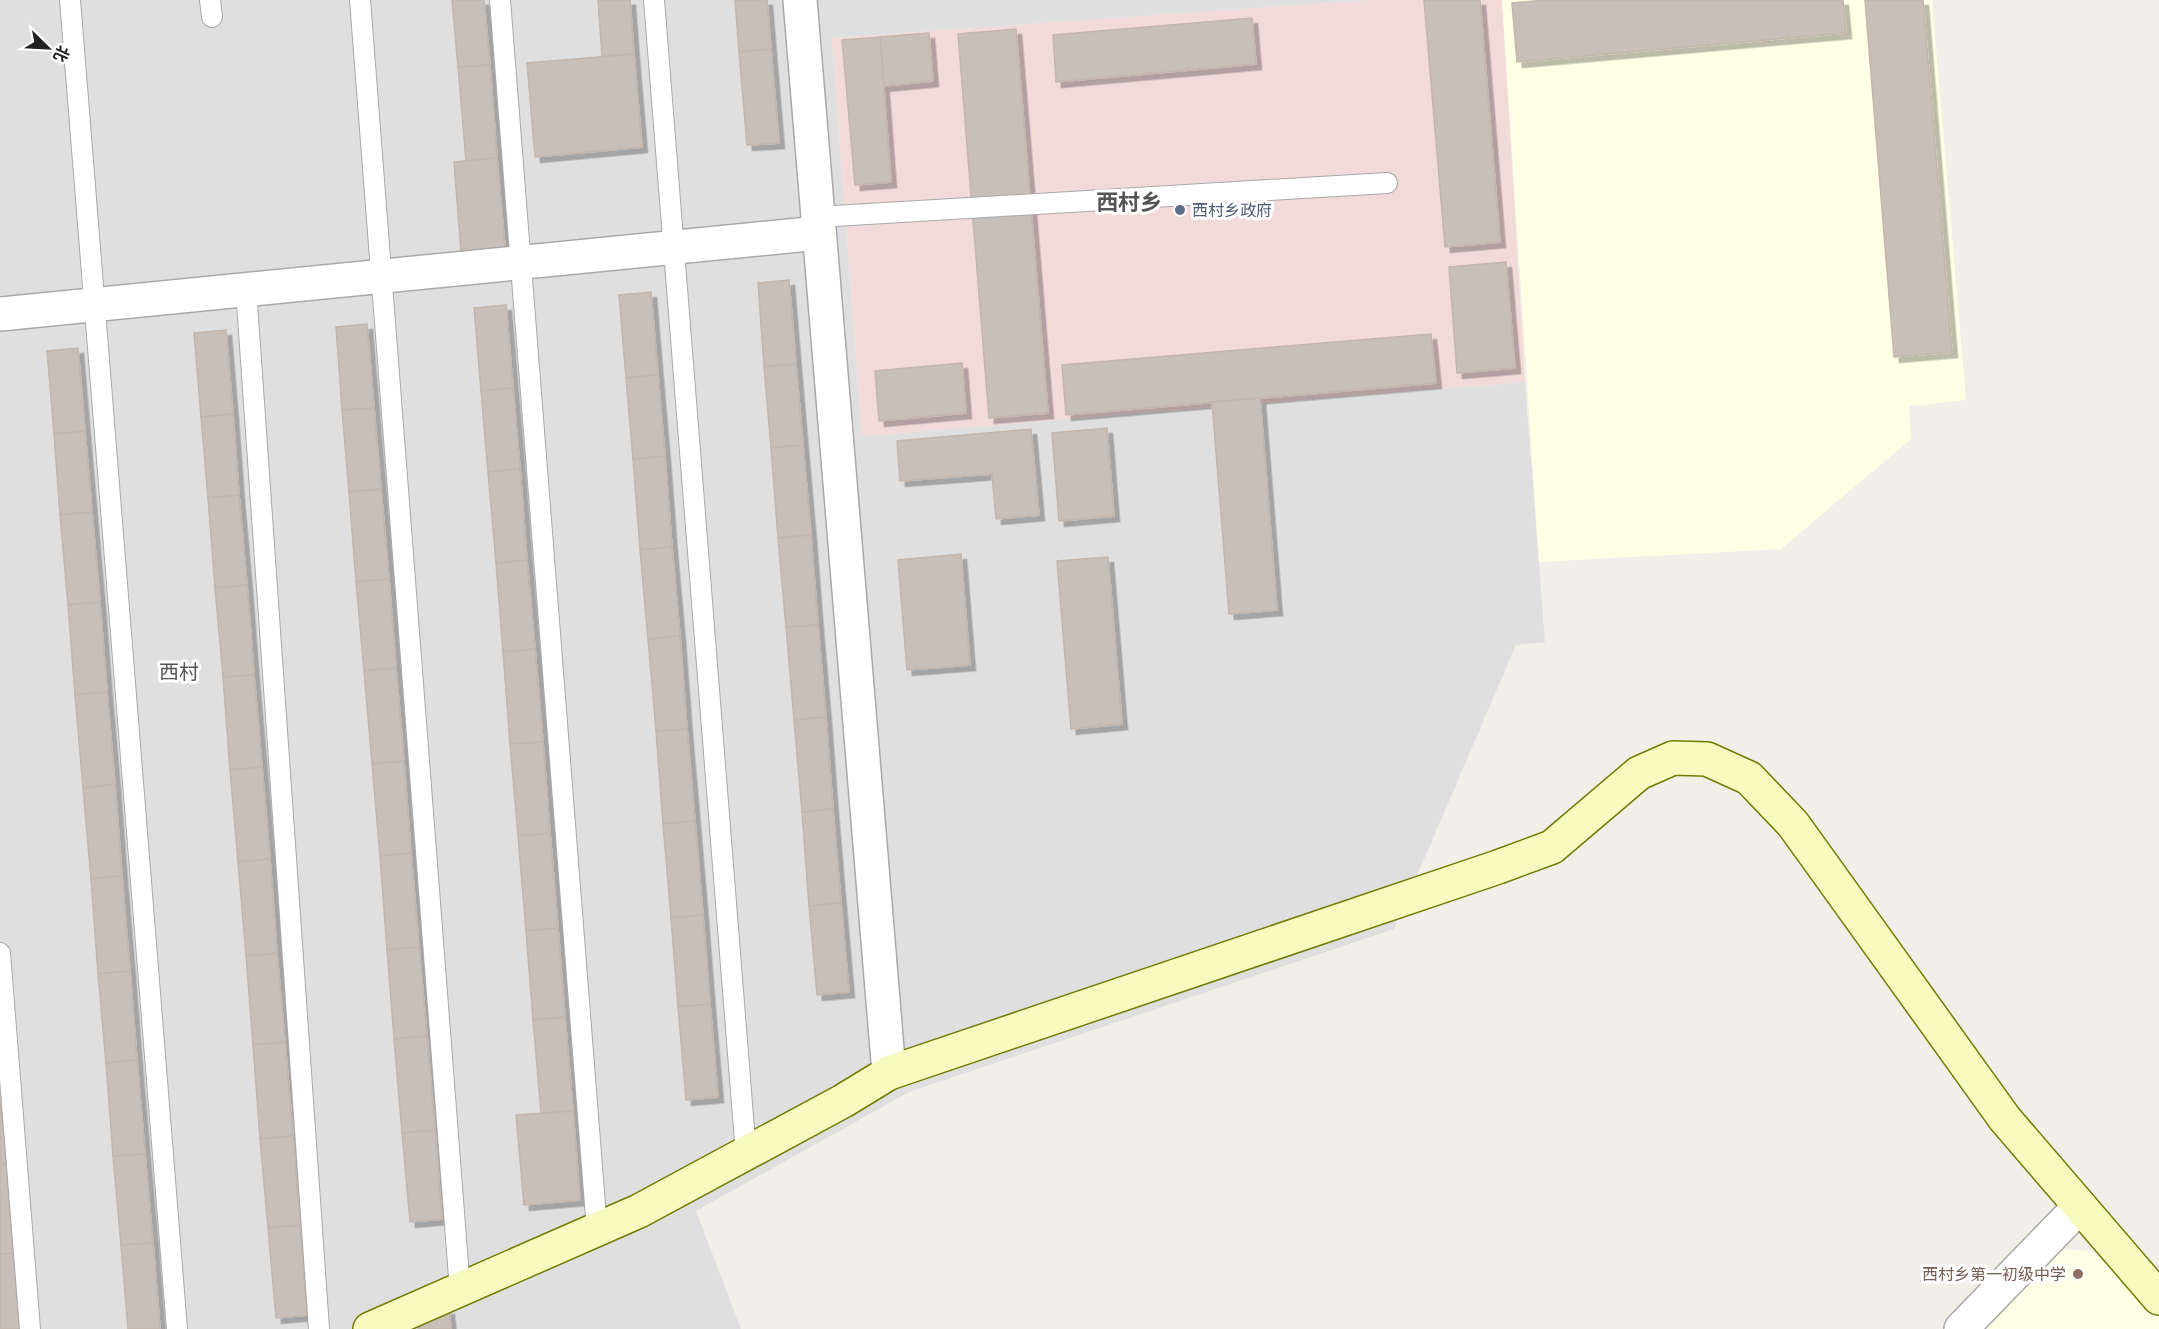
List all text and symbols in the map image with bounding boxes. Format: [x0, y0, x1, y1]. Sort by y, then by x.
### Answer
north arrow [18, 18, 78, 78]
text: 北 [49, 43, 74, 65]
district label: 西村乡 [1096, 188, 1162, 216]
place label: 西村乡政府 [1192, 200, 1272, 220]
marker: 西村乡政府 [1173, 203, 1187, 217]
district label: 西村 [159, 659, 199, 684]
place label: 西村乡第一初级中学 [1922, 1264, 2066, 1284]
marker: 西村乡第一初级中学 [2071, 1267, 2085, 1281]

